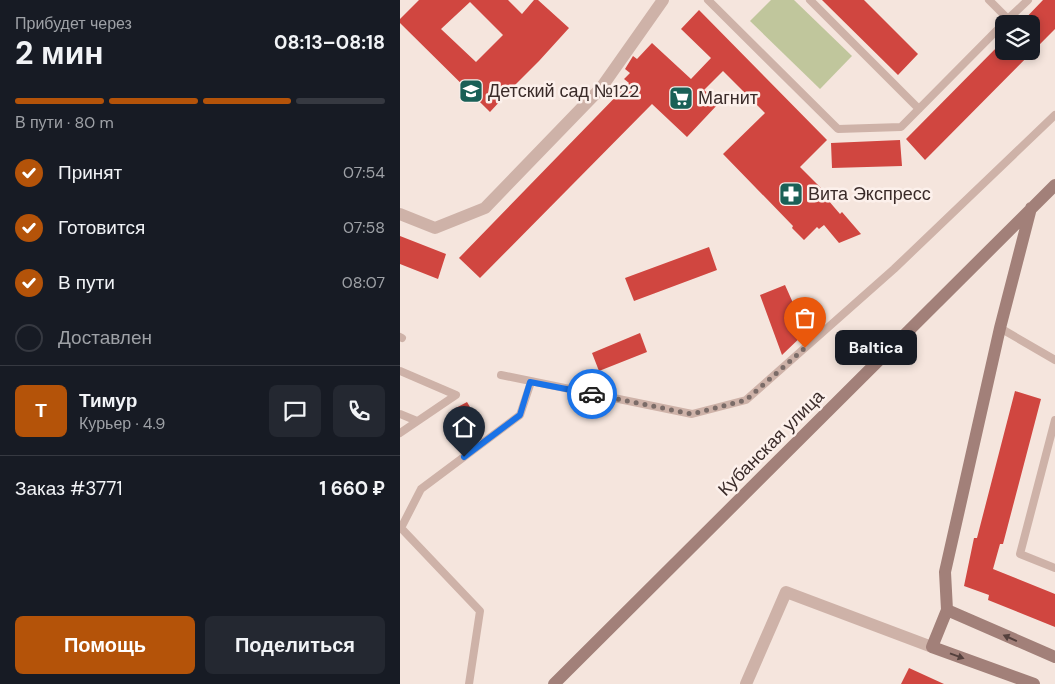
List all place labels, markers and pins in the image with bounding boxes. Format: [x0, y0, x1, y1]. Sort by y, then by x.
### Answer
school or university icon: Детский сад №122 [458, 78, 484, 104]
place label: Детский сад №122 [488, 79, 639, 103]
supermarket icon: Магнит [668, 85, 694, 111]
place label: Магнит [698, 86, 758, 110]
pharmacy icon: Вита Экспресс [778, 181, 804, 207]
place label: Вита Экспресс [808, 182, 931, 206]
pin [784, 297, 826, 348]
callout: Baltica [835, 330, 918, 366]
pin [443, 406, 485, 457]

